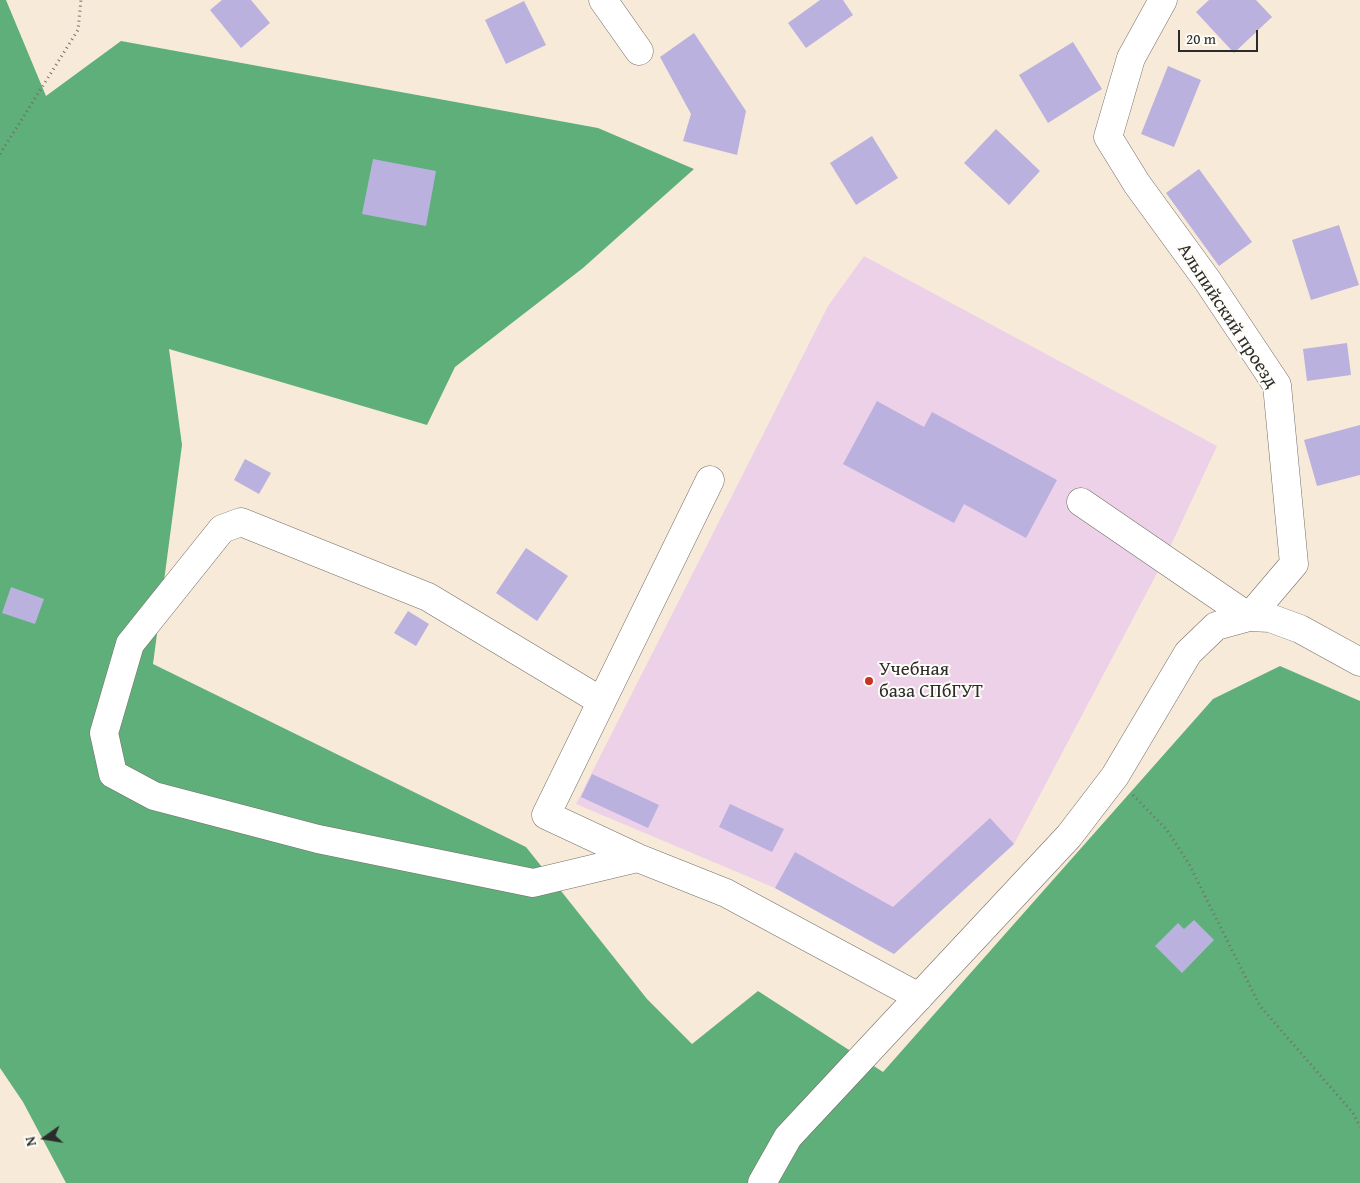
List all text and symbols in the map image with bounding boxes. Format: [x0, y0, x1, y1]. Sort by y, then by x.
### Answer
scale bar [1180, 20, 1260, 52]
text: 20 m [1186, 28, 1216, 49]
street label: Альпийский проезд [1172, 240, 1282, 392]
place label: Учебная база СПбГУТ [879, 659, 983, 703]
marker: Учебная база СПбГУТ [863, 675, 875, 687]
north arrow [20, 1113, 70, 1163]
text: N [20, 1135, 41, 1148]

